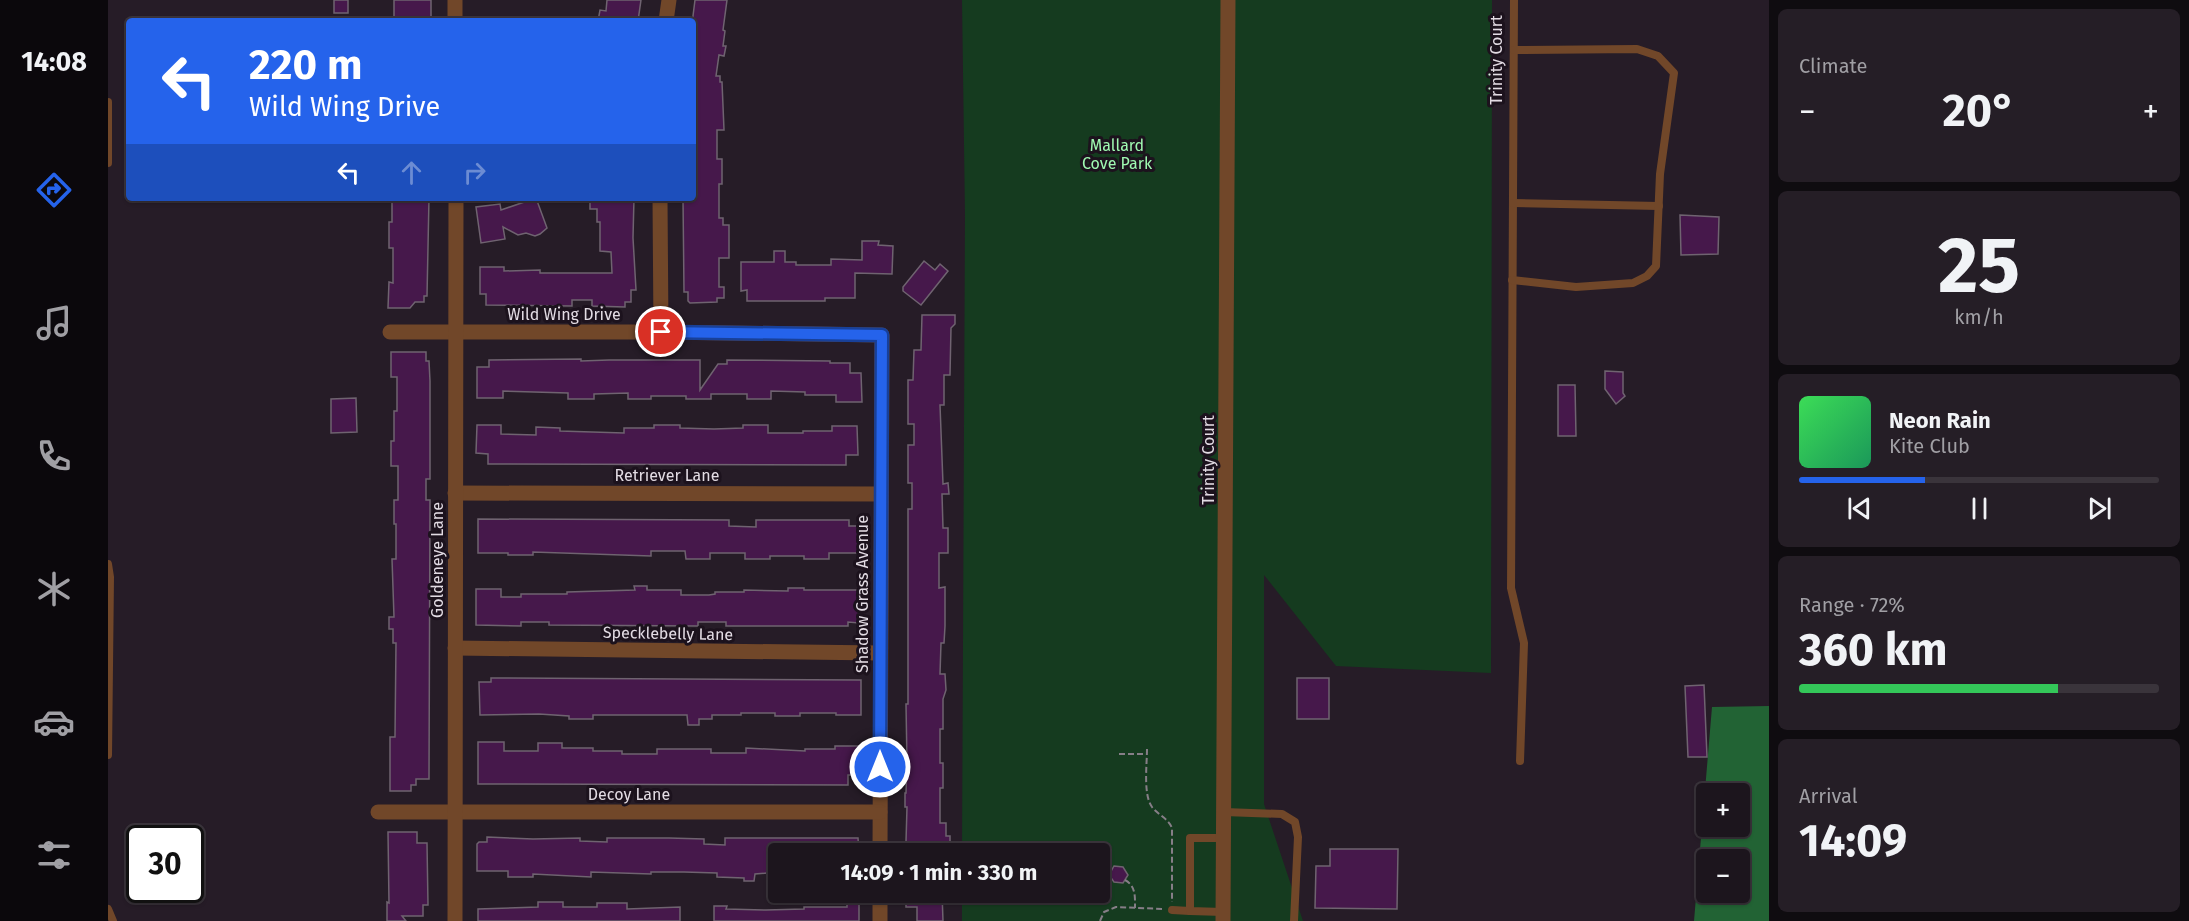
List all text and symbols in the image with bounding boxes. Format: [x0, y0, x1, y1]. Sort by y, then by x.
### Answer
street label: Trinity Court [1487, 15, 1506, 105]
text: 220 m [249, 40, 362, 90]
icon: left [150, 42, 228, 120]
text: 14:08 [21, 46, 87, 78]
text: Climate [1799, 54, 1867, 78]
text: 20° [1942, 84, 2016, 138]
text: Wild Wing Drive [249, 91, 440, 123]
text: − [1799, 92, 1816, 132]
text: + [2143, 92, 2159, 132]
park label: Mallard Cove Park [1082, 136, 1153, 173]
icon: left [332, 156, 365, 189]
icon: ahead [395, 156, 428, 189]
icon: right [458, 156, 491, 189]
icon: directions [33, 169, 75, 211]
text: 25 [1938, 219, 2020, 313]
icon: music [33, 302, 75, 344]
street label: Wild Wing Drive [507, 305, 621, 324]
text: km/h [1954, 305, 2004, 329]
pin [635, 306, 686, 357]
icon: arrive [644, 315, 677, 348]
text: Neon Rain [1889, 407, 1991, 434]
street label: Trinity Court [1199, 415, 1218, 505]
text: Kite Club [1889, 434, 1970, 458]
icon: phone [33, 435, 75, 477]
street label: Retriever Lane [615, 466, 719, 485]
icon: previous [1843, 492, 1876, 525]
icon: pause [1963, 492, 1996, 525]
icon: next [2083, 492, 2116, 525]
street label: Goldeneye Lane [428, 502, 447, 618]
street label: Shadow Grass Avenue [853, 515, 872, 673]
icon: climate [33, 568, 75, 610]
text: Range · 72% [1799, 593, 1905, 617]
street label: Specklebelly Lane [603, 623, 733, 644]
text: 360 km [1799, 623, 1948, 677]
icon: car [33, 701, 75, 743]
position arrow [848, 735, 912, 799]
map controls [1696, 783, 1750, 903]
button: + [1696, 783, 1750, 837]
text: Arrival [1799, 784, 1858, 808]
street label: Decoy Lane [588, 785, 670, 804]
text: 14:09 [1799, 814, 1907, 868]
speed limit sign: 30 [126, 825, 204, 903]
icon: filters [33, 834, 75, 876]
button: − [1696, 849, 1750, 903]
text: 14:09 · 1 min · 330 m [841, 859, 1037, 886]

